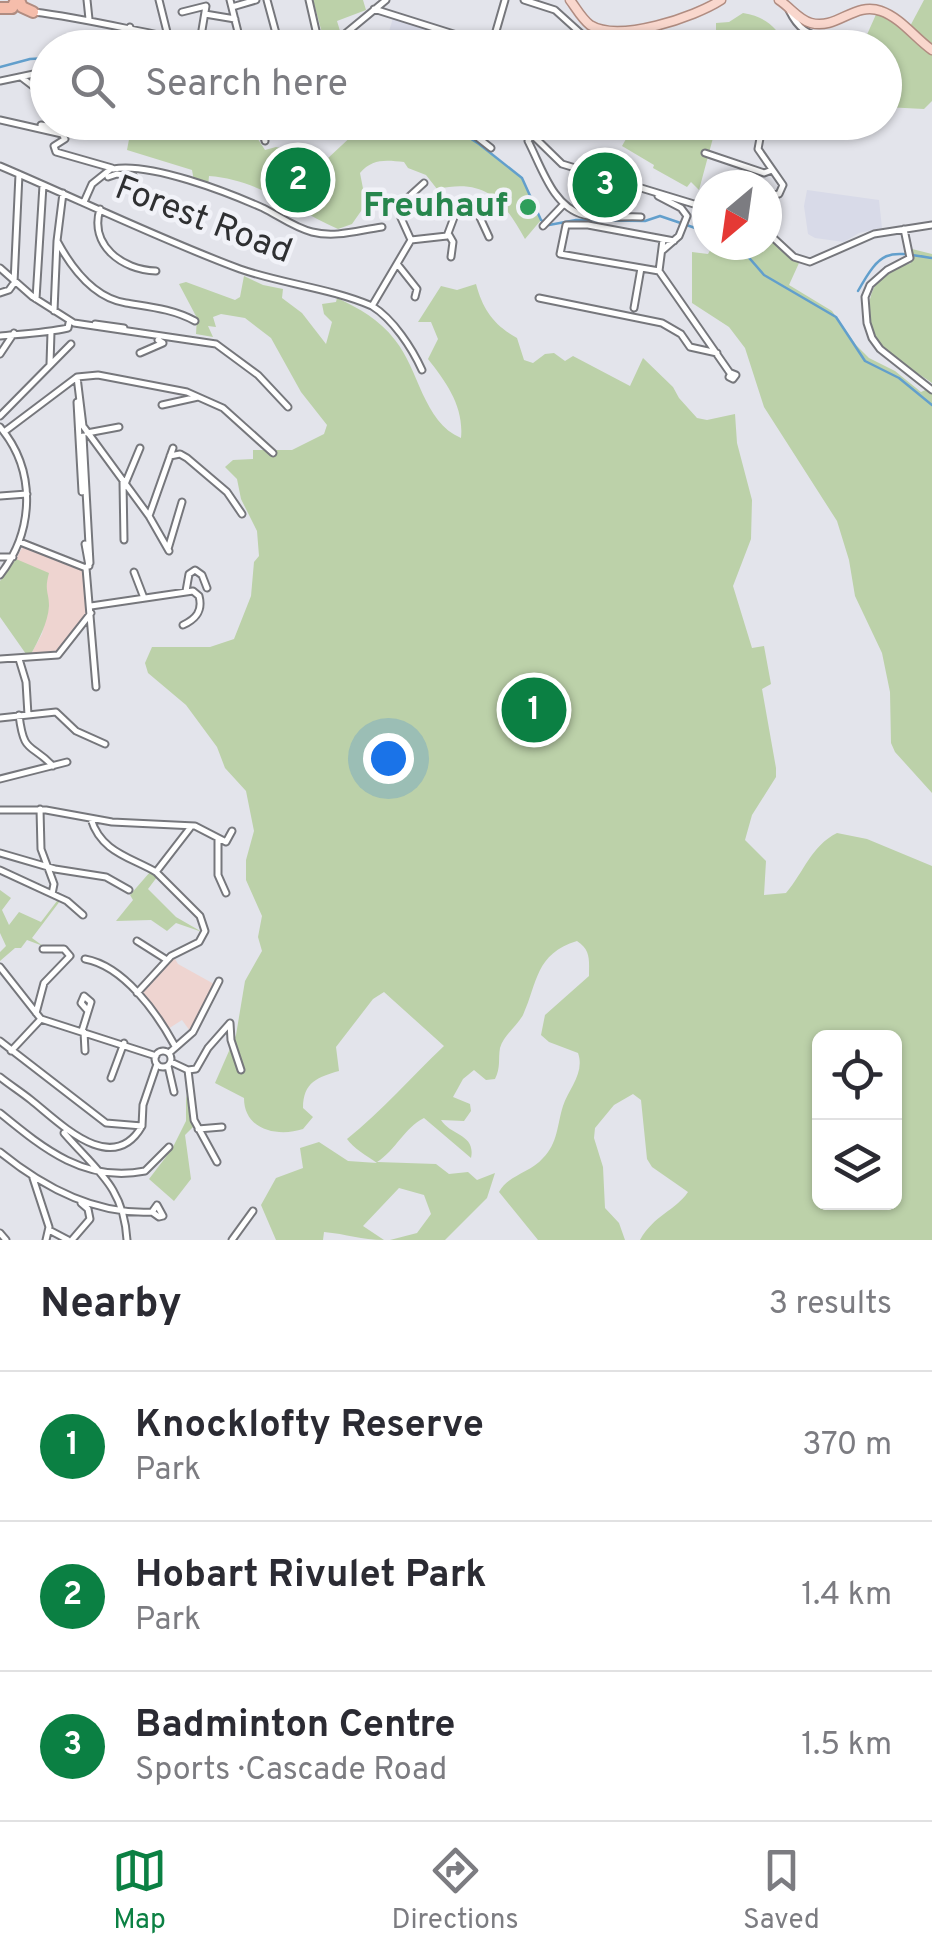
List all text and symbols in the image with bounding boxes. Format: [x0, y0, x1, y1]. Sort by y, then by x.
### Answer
search box [30, 30, 902, 140]
icon: search [65, 58, 120, 113]
text: Search here [145, 61, 348, 110]
pin: 2 [266, 142, 330, 218]
pin: 3 [572, 148, 638, 222]
street label: Forest Road [108, 167, 298, 275]
north arrow [692, 170, 782, 260]
place label: Freuhauf [363, 185, 508, 229]
marker: Freuhauf [517, 196, 539, 218]
pin: 1 [502, 672, 566, 748]
your location [363, 733, 414, 784]
map controls [812, 1030, 902, 1210]
button: locate [812, 1030, 902, 1120]
button: layers [812, 1120, 902, 1210]
text: Nearby [40, 1279, 182, 1332]
text: 3 results [769, 1285, 892, 1325]
text: Knocklofty Reserve [135, 1402, 484, 1451]
text: 1 [66, 1426, 79, 1466]
text: 370 m [802, 1426, 892, 1466]
text: Park [135, 1451, 201, 1491]
text: Hobart Rivulet Park [135, 1552, 487, 1601]
text: 2 [63, 1576, 82, 1616]
text: 1.4 km [801, 1576, 892, 1616]
text: Park [135, 1601, 201, 1641]
text: Badminton Centre [135, 1702, 455, 1751]
text: 3 [63, 1726, 82, 1766]
text: 1.5 km [801, 1726, 892, 1766]
text: Sports · Cascade Road [135, 1751, 447, 1791]
tab: Map [112, 1843, 167, 1939]
tab: Directions [391, 1843, 519, 1939]
tab: Saved [743, 1843, 820, 1939]

